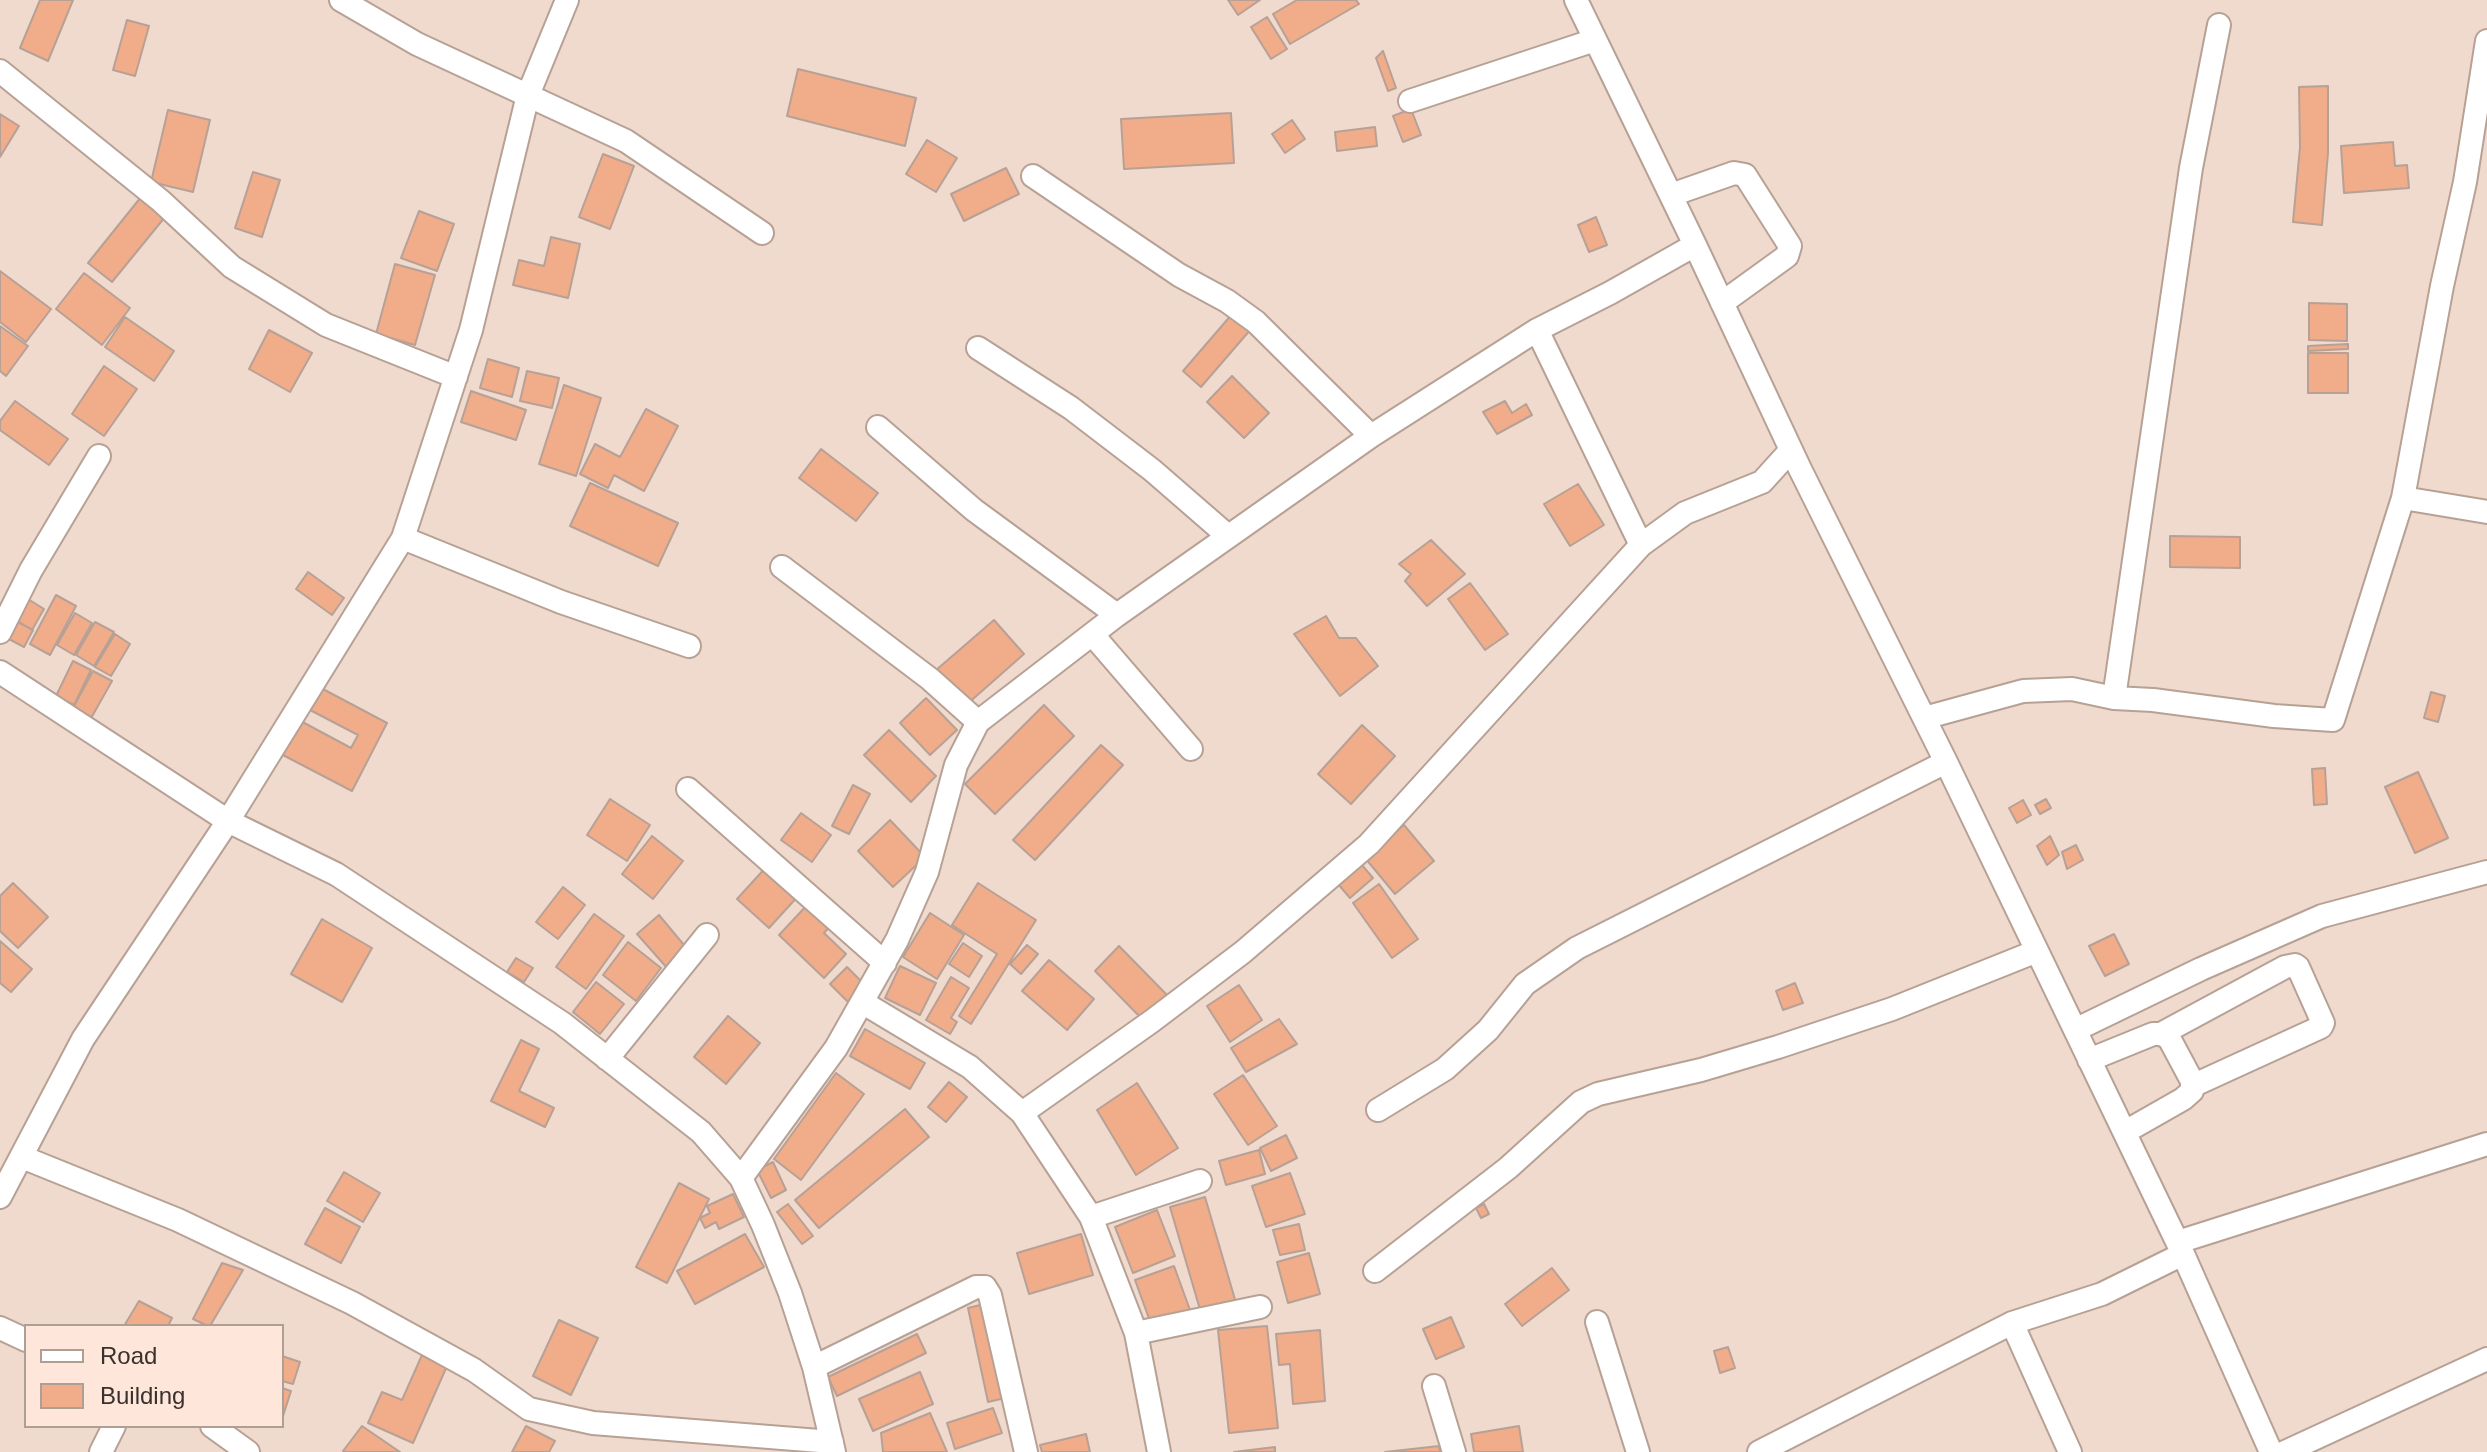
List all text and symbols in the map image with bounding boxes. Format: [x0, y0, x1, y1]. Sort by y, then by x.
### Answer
legend [24, 1324, 284, 1428]
text: Road [100, 1342, 157, 1369]
text: Building [100, 1382, 185, 1409]

